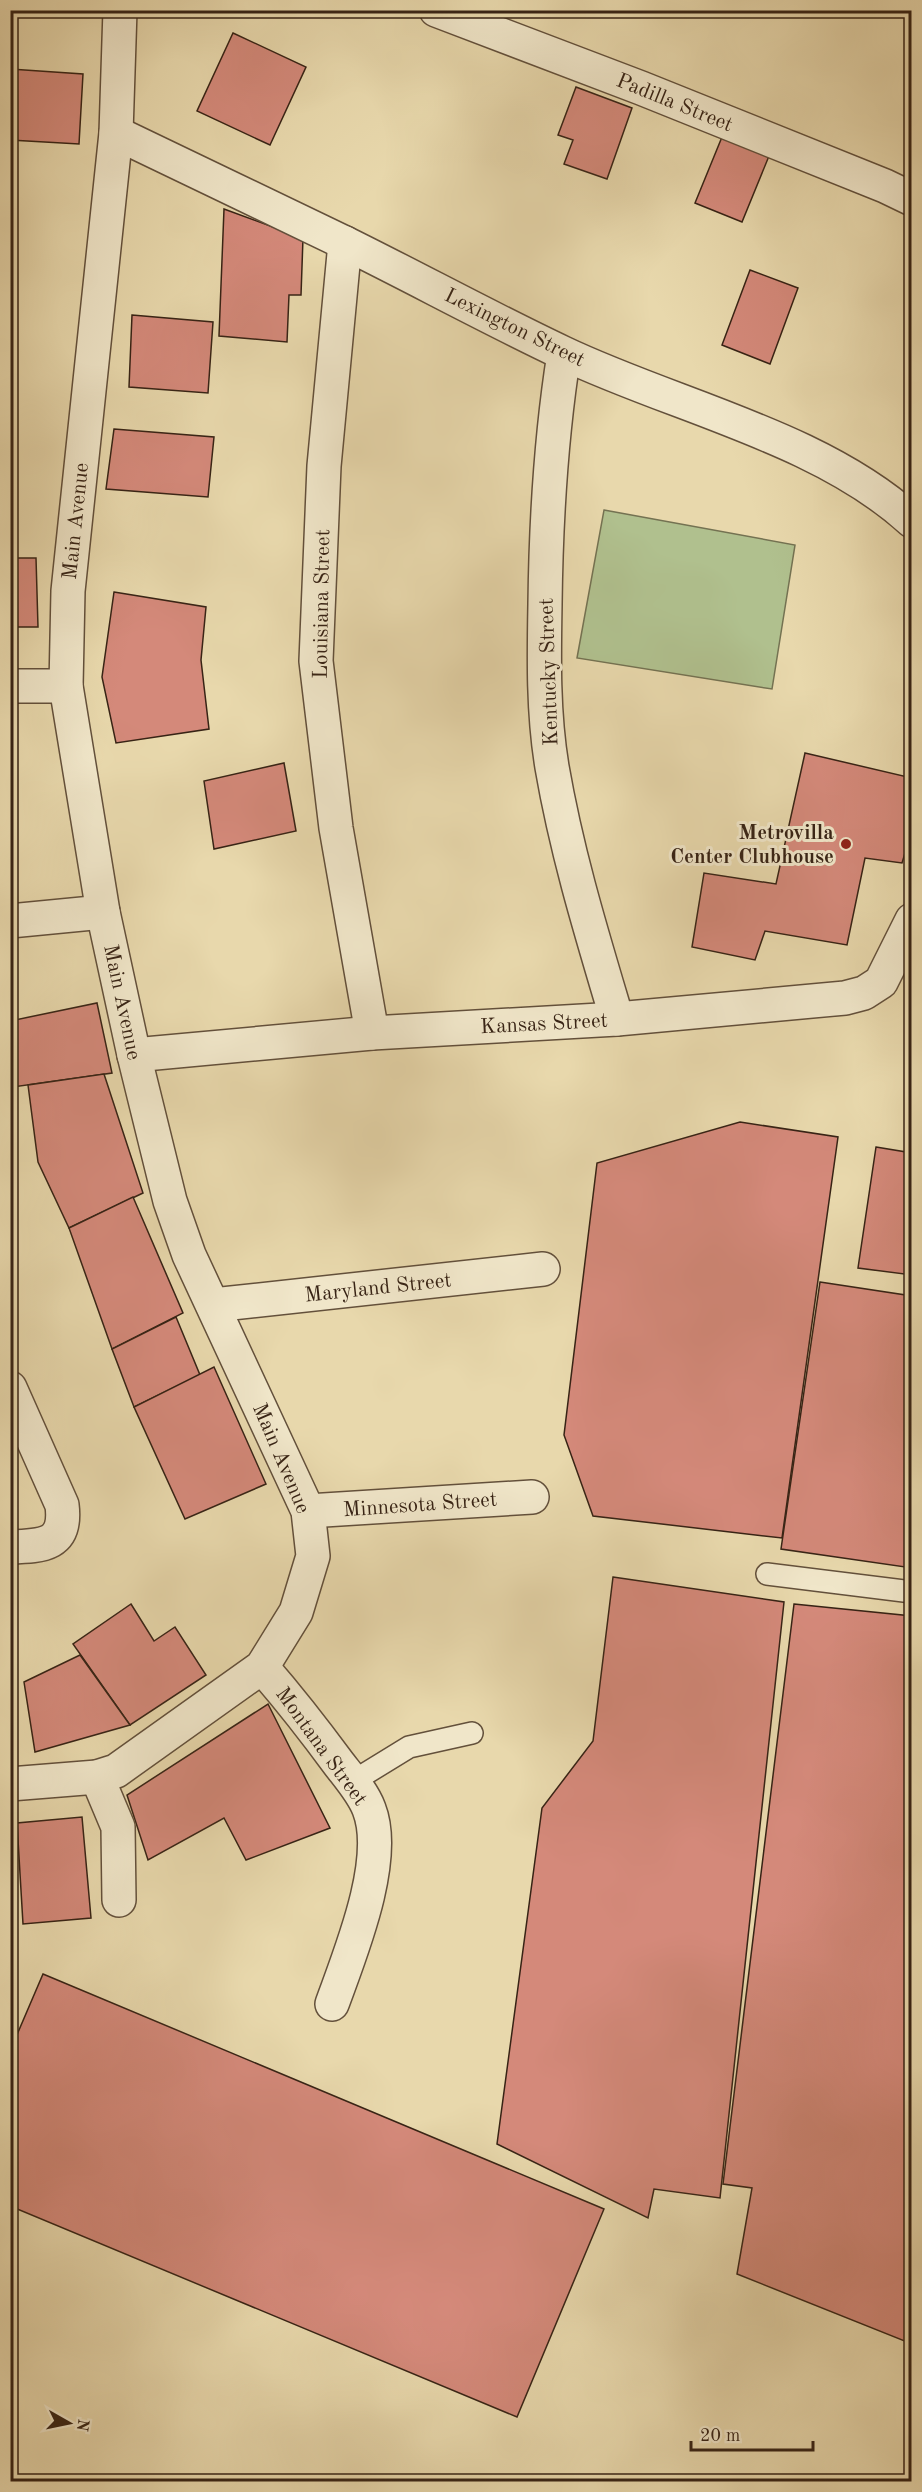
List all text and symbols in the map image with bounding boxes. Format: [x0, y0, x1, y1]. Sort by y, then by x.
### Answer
street label: Padilla Street [613, 71, 736, 136]
street label: Lexington Street [441, 285, 588, 371]
street label: Main Avenue [60, 462, 93, 581]
street label: Louisiana Street [311, 529, 334, 679]
street label: Kentucky Street [536, 598, 563, 746]
place label: Metrovilla Center Clubhouse [670, 823, 834, 868]
marker: Metrovilla Center Clubhouse [839, 837, 853, 851]
street label: Main Avenue [99, 943, 144, 1062]
street label: Kansas Street [480, 1011, 608, 1038]
street label: Maryland Street [304, 1270, 453, 1307]
street label: Main Avenue [248, 1400, 313, 1517]
street label: Minnesota Street [342, 1490, 498, 1521]
street label: Montana Street [271, 1684, 371, 1810]
north arrow [39, 2393, 99, 2453]
scale bar [691, 2414, 812, 2452]
text: N [73, 2418, 91, 2433]
text: 20 m [700, 2427, 740, 2445]

